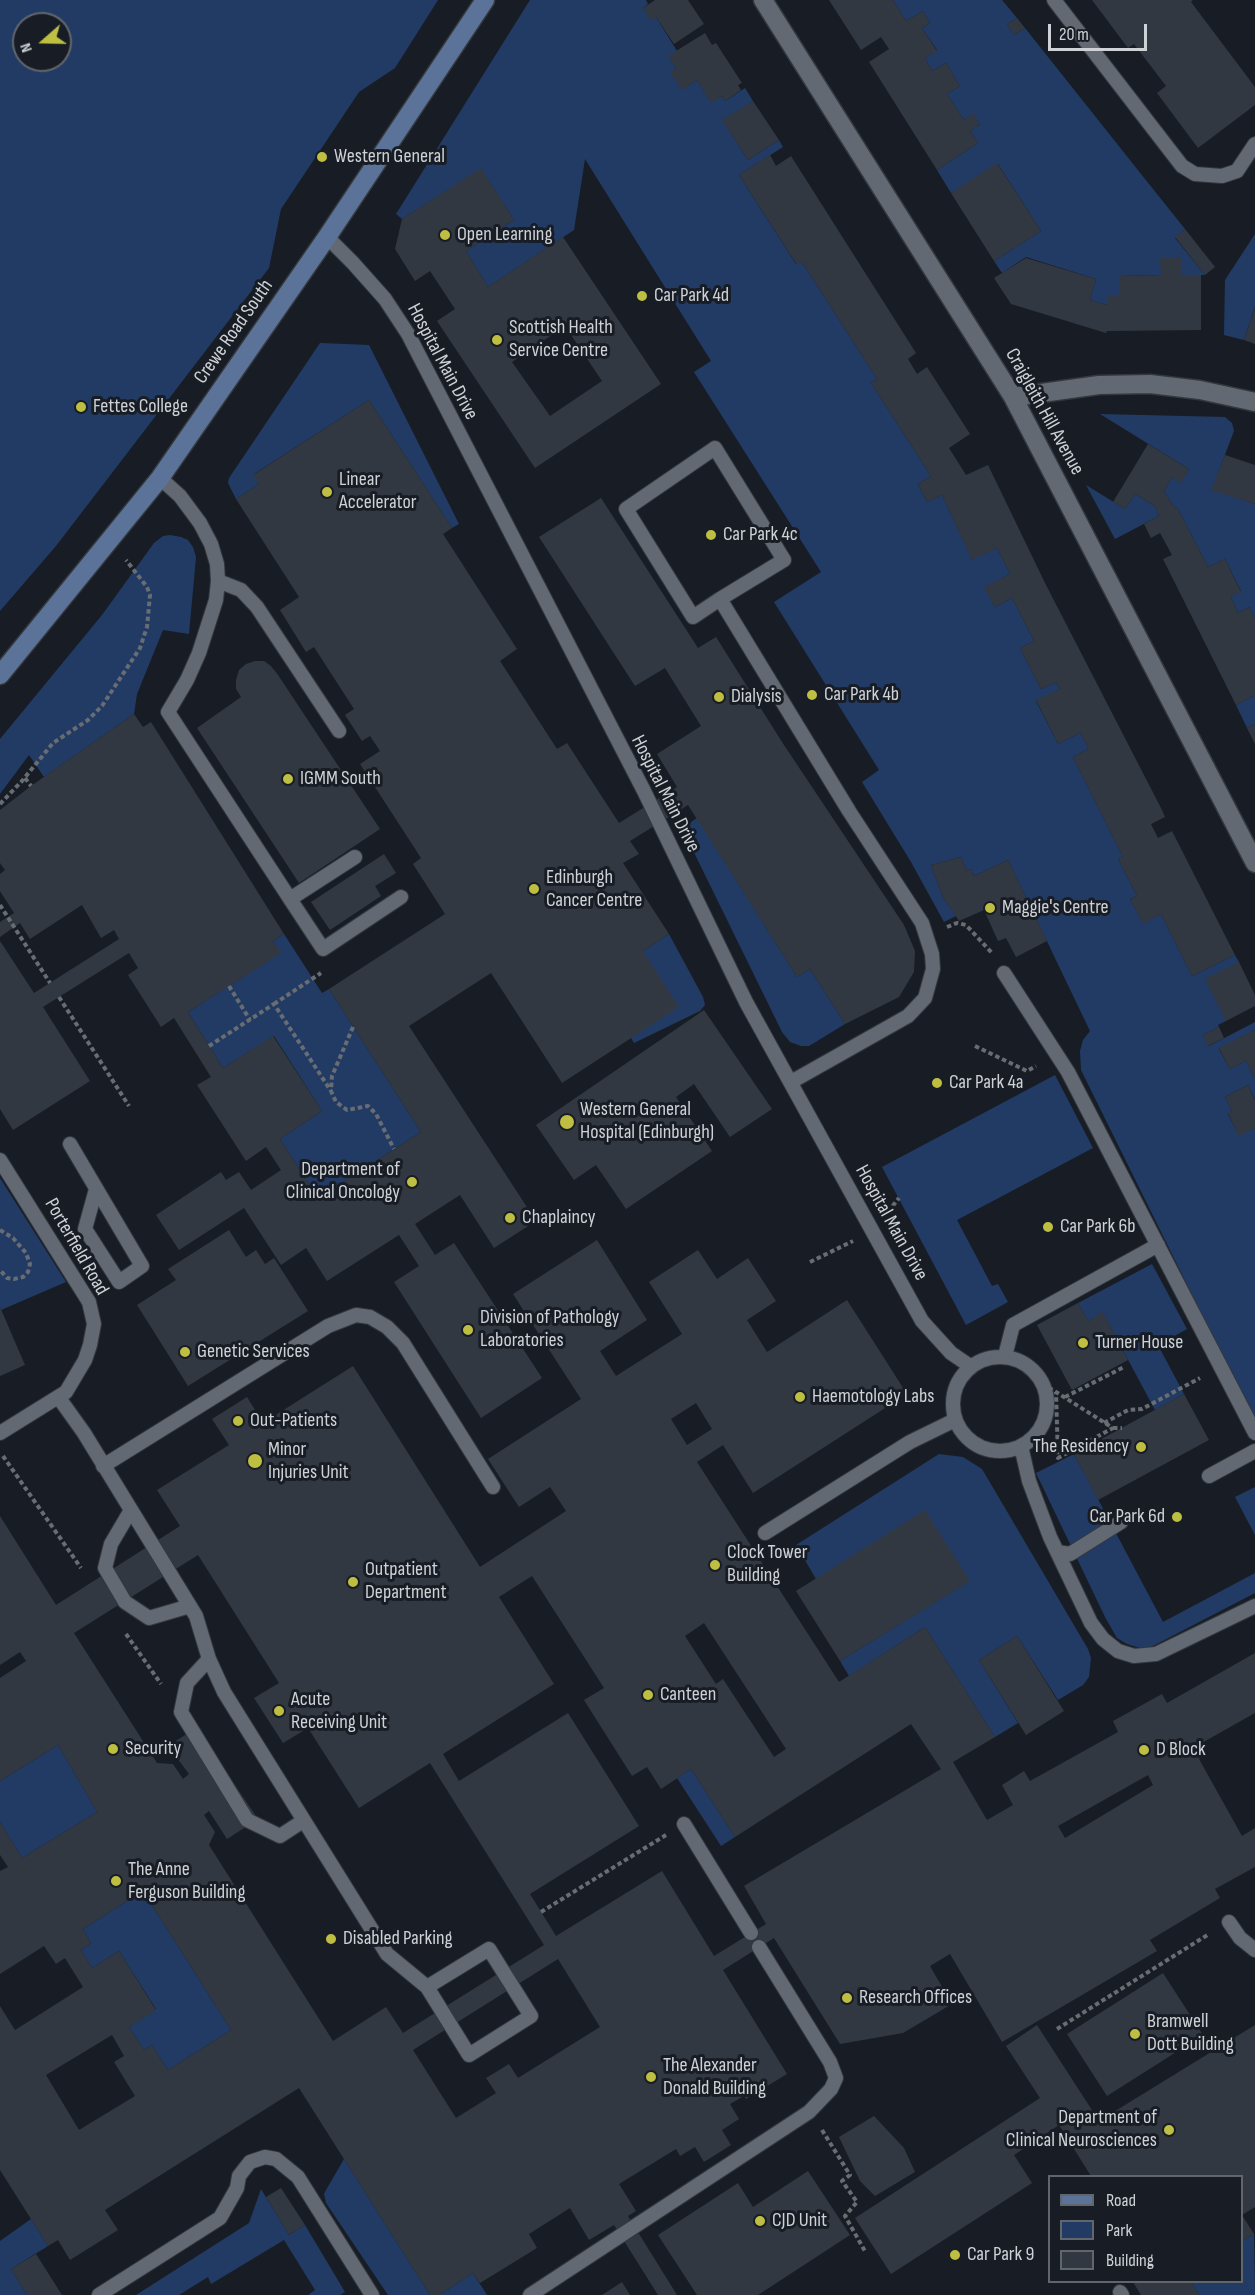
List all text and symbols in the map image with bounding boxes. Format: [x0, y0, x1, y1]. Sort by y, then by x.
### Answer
north arrow [12, 12, 72, 72]
scale bar [1051, 12, 1150, 50]
text: 20 m [1059, 24, 1089, 45]
text: N [16, 40, 37, 55]
place label: Western General [334, 145, 445, 169]
marker: Western General [315, 150, 329, 164]
place label: Open Learning [457, 223, 552, 247]
marker: Open Learning [438, 228, 452, 242]
street label: Crewe Road South [189, 275, 279, 389]
place label: Car Park 4d [654, 284, 729, 308]
marker: Car Park 4d [635, 289, 649, 303]
street label: Hospital Main Drive [401, 300, 483, 424]
place label: Scottish Health Service Centre [509, 316, 613, 363]
marker: Scottish Health Service Centre [490, 333, 504, 347]
street label: Craigleith Hill Avenue [999, 344, 1089, 480]
place label: Fettes College [93, 395, 188, 419]
marker: Fettes College [74, 400, 88, 414]
place label: Linear Accelerator [339, 468, 417, 515]
marker: Linear Accelerator [320, 485, 334, 499]
place label: Car Park 4c [723, 523, 798, 547]
marker: Car Park 4c [704, 528, 718, 542]
place label: Car Park 4b [824, 683, 899, 707]
place label: Dialysis [731, 685, 782, 709]
marker: Car Park 4b [805, 688, 819, 702]
marker: Dialysis [712, 690, 726, 704]
street label: Hospital Main Drive [625, 731, 705, 857]
place label: IGMM South [300, 767, 381, 791]
marker: IGMM South [281, 772, 295, 786]
place label: Edinburgh Cancer Centre [546, 866, 642, 913]
marker: Edinburgh Cancer Centre [527, 882, 541, 896]
place label: Maggie's Centre [1002, 896, 1109, 920]
marker: Maggie's Centre [983, 901, 997, 915]
place label: Car Park 4a [949, 1071, 1023, 1095]
marker: Car Park 4a [930, 1076, 944, 1090]
place label: Western General Hospital (Edinburgh) [580, 1098, 714, 1145]
marker: Western General Hospital (Edinburgh) [558, 1113, 576, 1131]
place label: Department of Clinical Oncology [286, 1158, 400, 1205]
street label: Hospital Main Drive [849, 1161, 933, 1285]
marker: Department of Clinical Oncology [405, 1175, 419, 1189]
street label: Porterfield Road [39, 1194, 113, 1300]
place label: Chaplaincy [522, 1206, 596, 1230]
marker: Chaplaincy [503, 1211, 517, 1225]
place label: Car Park 6b [1060, 1215, 1135, 1239]
marker: Car Park 6b [1041, 1220, 1055, 1234]
place label: Division of Pathology Laboratories [480, 1306, 619, 1353]
marker: Division of Pathology Laboratories [461, 1323, 475, 1337]
place label: Turner House [1095, 1331, 1183, 1355]
marker: Turner House [1076, 1336, 1090, 1350]
place label: Genetic Services [197, 1340, 310, 1364]
marker: Genetic Services [178, 1345, 192, 1359]
place label: Haemotology Labs [812, 1385, 934, 1409]
marker: Haemotology Labs [793, 1390, 807, 1404]
place label: Out-Patients [250, 1409, 337, 1433]
marker: Out-Patients [231, 1414, 245, 1428]
place label: The Residency [1033, 1435, 1129, 1459]
place label: Minor Injuries Unit [268, 1438, 349, 1485]
marker: The Residency [1134, 1440, 1148, 1454]
marker: Minor Injuries Unit [246, 1452, 264, 1470]
place label: Car Park 6d [1089, 1505, 1165, 1529]
marker: Car Park 6d [1170, 1510, 1184, 1524]
place label: Clock Tower Building [727, 1541, 807, 1588]
place label: Outpatient Department [365, 1558, 447, 1605]
marker: Clock Tower Building [708, 1558, 722, 1572]
marker: Outpatient Department [346, 1575, 360, 1589]
place label: Canteen [660, 1683, 716, 1707]
place label: Acute Receiving Unit [291, 1688, 387, 1735]
marker: Canteen [641, 1688, 655, 1702]
marker: Acute Receiving Unit [272, 1704, 286, 1718]
place label: Security [125, 1737, 181, 1761]
place label: D Block [1156, 1738, 1206, 1762]
marker: Security [106, 1742, 120, 1756]
marker: D Block [1137, 1743, 1151, 1757]
place label: The Anne Ferguson Building [128, 1858, 245, 1905]
marker: The Anne Ferguson Building [109, 1874, 123, 1888]
place label: Disabled Parking [343, 1927, 452, 1951]
marker: Disabled Parking [324, 1932, 338, 1946]
place label: Research Offices [859, 1986, 972, 2010]
marker: Research Offices [840, 1991, 854, 2005]
place label: Bramwell Dott Building [1147, 2010, 1234, 2057]
marker: Bramwell Dott Building [1128, 2027, 1142, 2041]
place label: The Alexander Donald Building [663, 2054, 766, 2101]
marker: The Alexander Donald Building [644, 2070, 658, 2084]
place label: Department of Clinical Neurosciences [1006, 2106, 1157, 2153]
marker: Department of Clinical Neurosciences [1162, 2123, 1176, 2137]
legend [1048, 2175, 1243, 2283]
text: Road [1106, 2190, 1136, 2211]
place label: CJD Unit [772, 2209, 827, 2233]
marker: CJD Unit [753, 2214, 767, 2228]
text: Park [1106, 2220, 1132, 2241]
place label: Car Park 9 [967, 2243, 1034, 2267]
marker: Car Park 9 [948, 2248, 962, 2262]
text: Building [1106, 2250, 1154, 2271]

